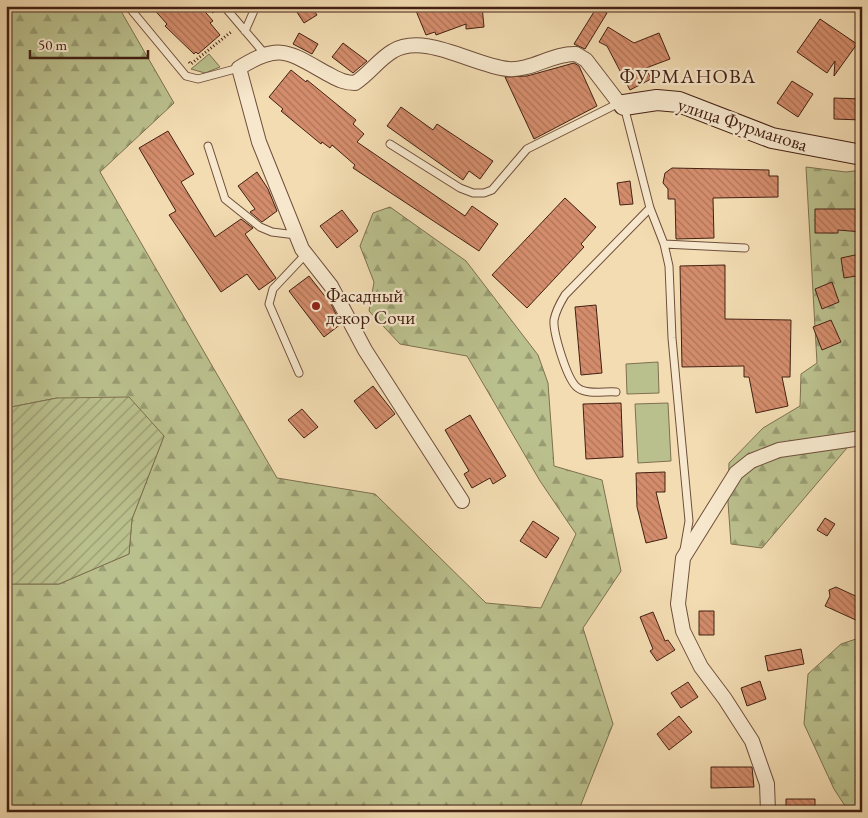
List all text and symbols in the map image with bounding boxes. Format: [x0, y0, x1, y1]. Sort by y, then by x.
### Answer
scale bar [30, 28, 148, 60]
text: 50 m [38, 35, 67, 54]
district label: ФУРМАНОВА [620, 63, 756, 89]
street label: улица Фурманова [675, 92, 811, 157]
place label: Фасадный декор Сочи [326, 283, 415, 330]
marker: Фасадный декор Сочи [310, 300, 322, 312]

